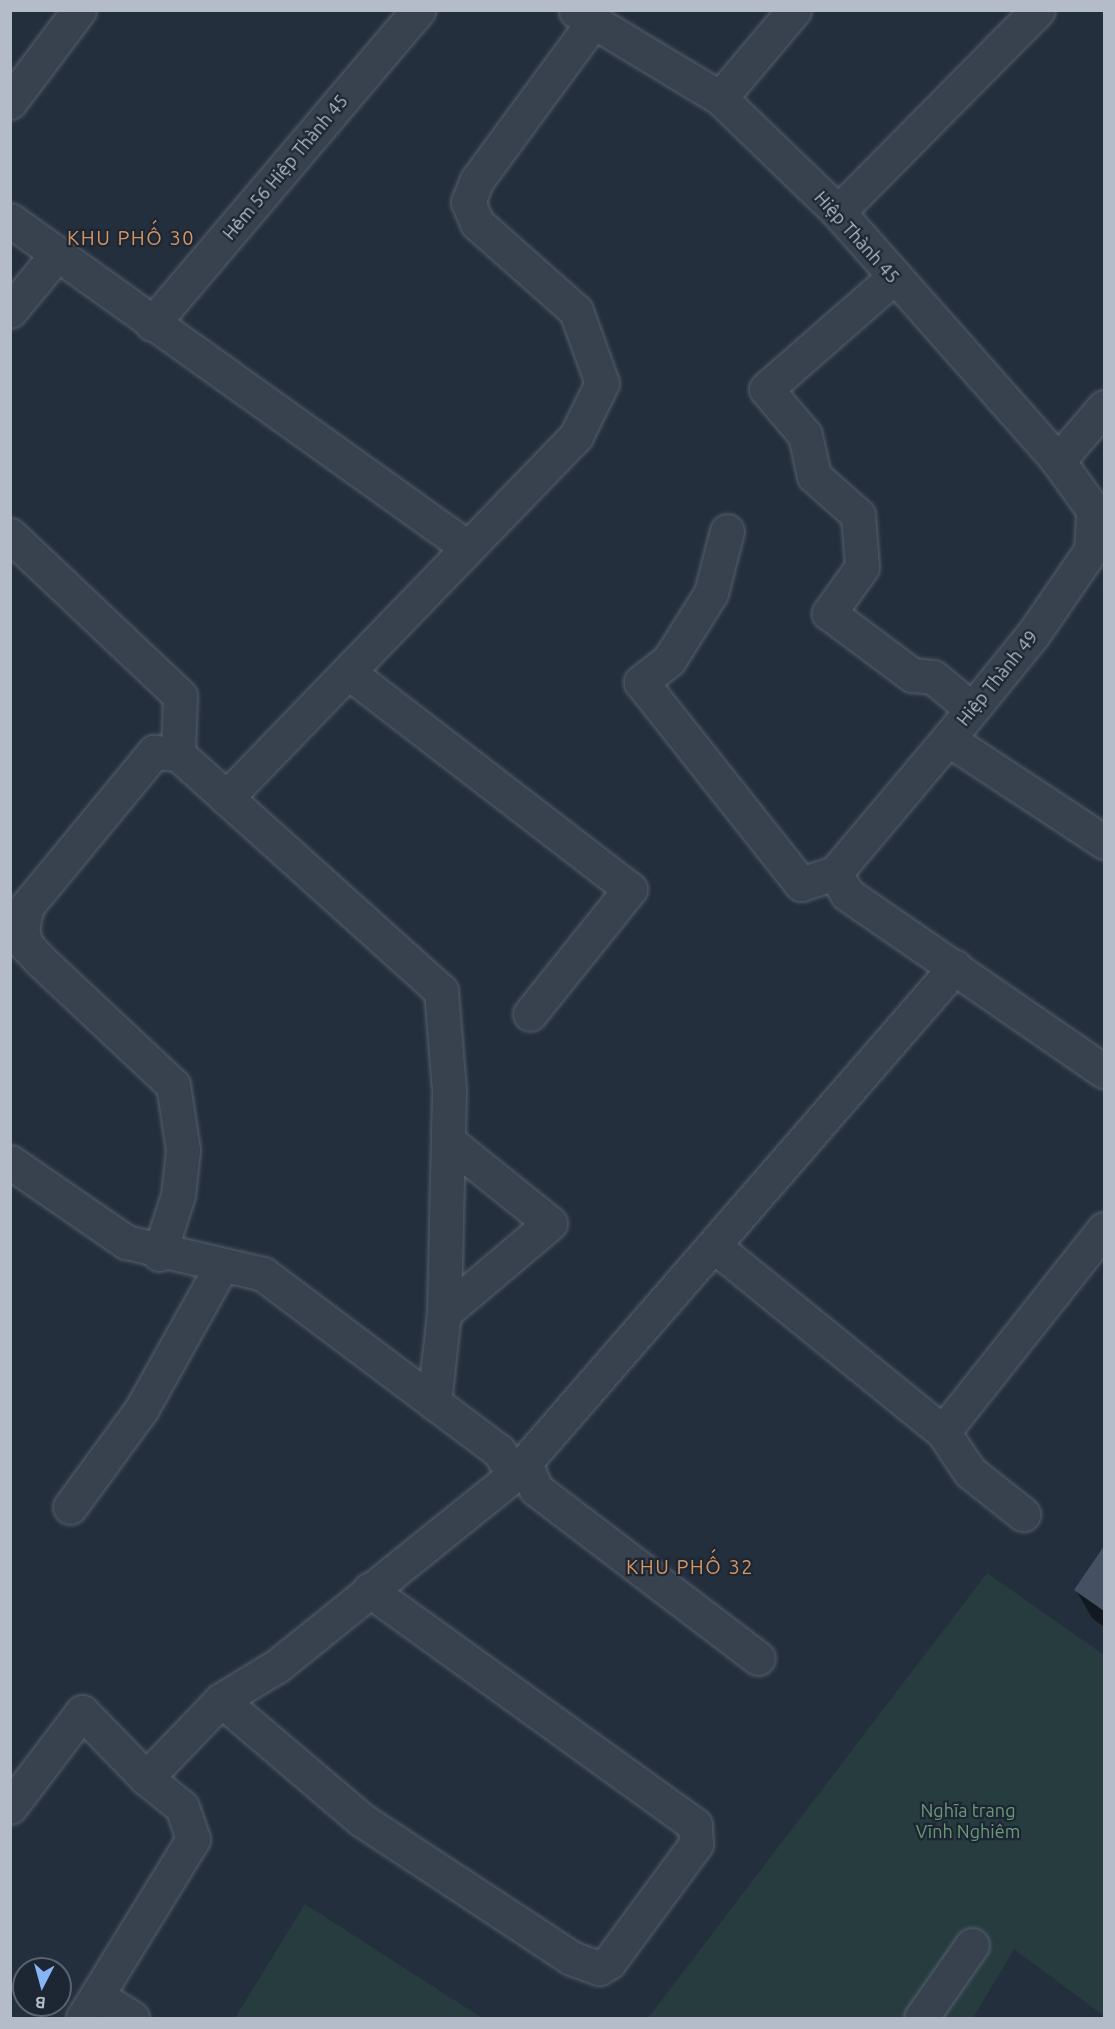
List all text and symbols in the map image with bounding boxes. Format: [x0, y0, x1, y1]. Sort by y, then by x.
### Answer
street label: Hẻm 56 Hiệp Thành 45 [218, 90, 352, 244]
street label: Hiệp Thành 45 [810, 187, 904, 287]
district label: KHU PHỐ 30 [67, 225, 195, 249]
street label: Hiệp Thành 49 [952, 626, 1042, 730]
district label: KHU PHỐ 32 [626, 1554, 754, 1578]
park label: Nghĩa trang Vĩnh Nghiêm [916, 1800, 1020, 1842]
north arrow [12, 1957, 72, 2017]
text: B [34, 1993, 47, 2012]

